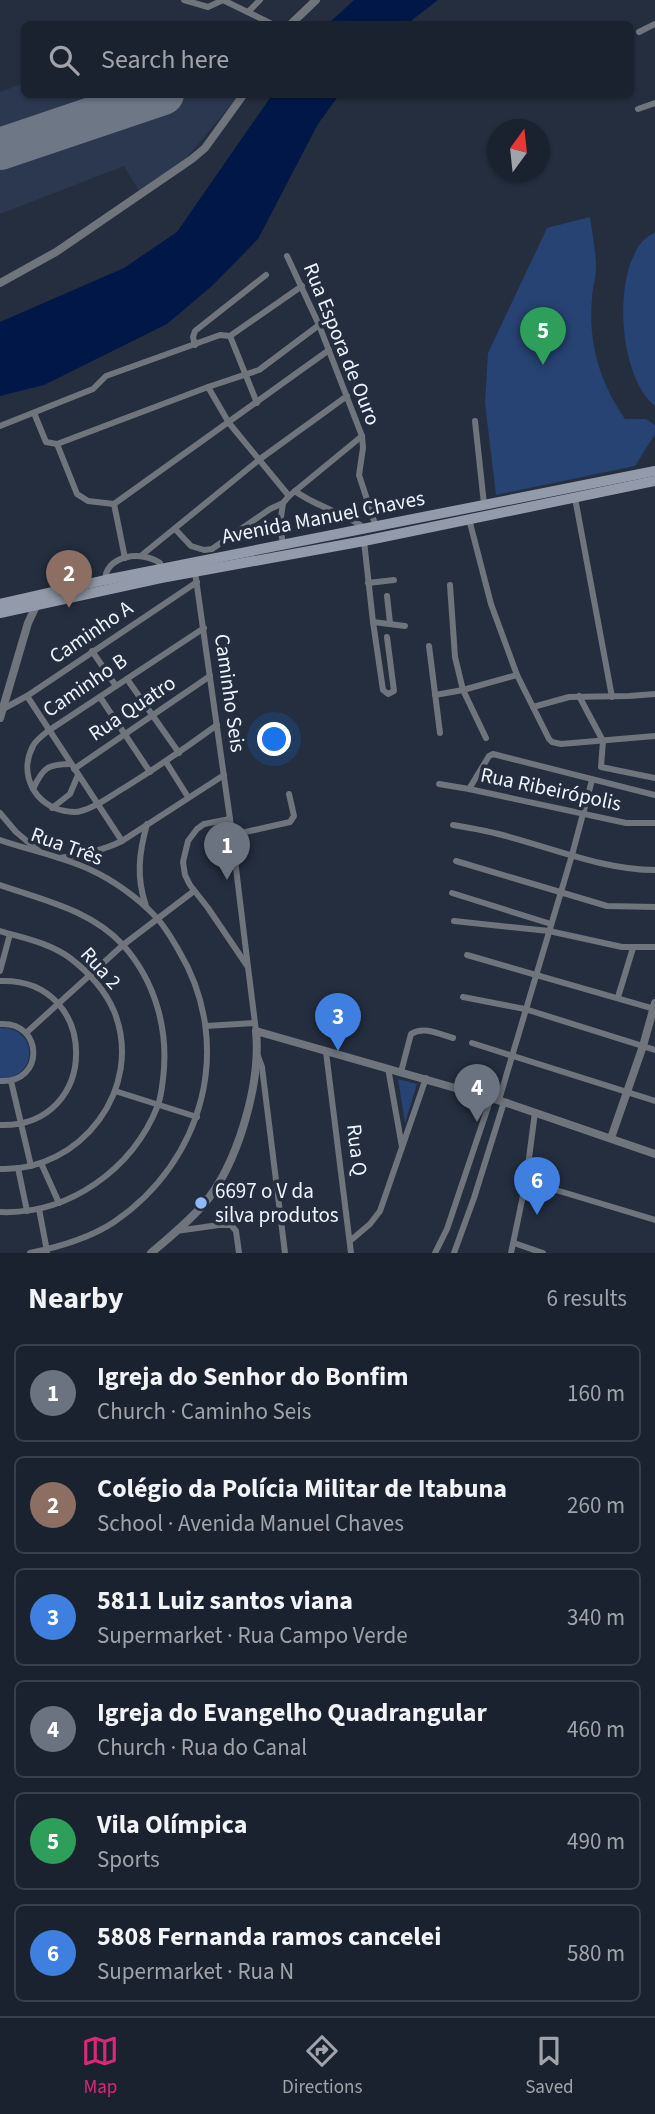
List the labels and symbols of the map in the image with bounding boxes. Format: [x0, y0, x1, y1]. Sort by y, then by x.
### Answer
north arrow [487, 119, 550, 182]
street label: Rua Espora de Ouro [296, 258, 388, 430]
pin: 5 [520, 307, 566, 365]
street label: Avenida Manuel Chaves [219, 483, 427, 551]
pin: 2 [46, 550, 92, 608]
street label: Caminho A [43, 593, 139, 671]
street label: Caminho Seis [207, 632, 253, 754]
street label: Caminho B [37, 646, 133, 724]
street label: Rua Quatro [82, 668, 182, 748]
your location [257, 722, 291, 756]
street label: Rua Ribeirópolis [478, 759, 624, 819]
street label: Rua Três [27, 819, 107, 873]
pin: 1 [204, 822, 250, 880]
street label: Rua 2 [74, 940, 128, 996]
pin: 3 [315, 993, 361, 1051]
pin: 4 [454, 1064, 500, 1122]
street label: Rua Q [339, 1122, 375, 1178]
pin: 6 [514, 1157, 560, 1215]
place label: 6697 o V da silva produtos [215, 1176, 339, 1230]
marker: 6697 o V da silva produtos [193, 1195, 209, 1211]

